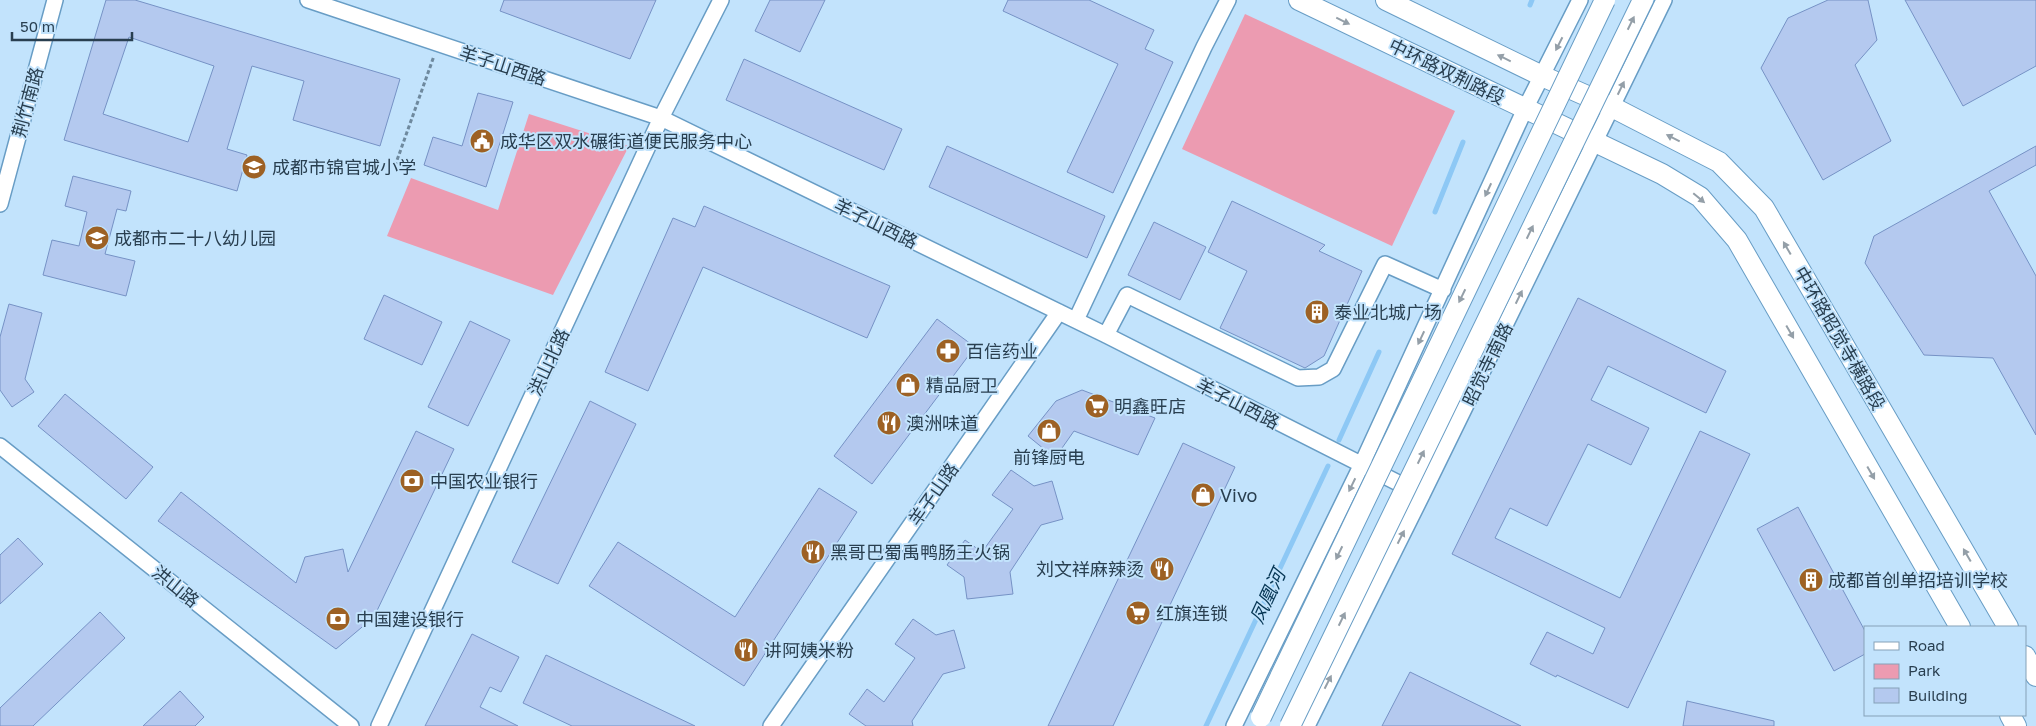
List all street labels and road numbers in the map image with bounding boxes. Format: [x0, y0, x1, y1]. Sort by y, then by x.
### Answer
street label: 中环路双荆路段 [1386, 33, 1508, 109]
street label: 羊子山西路 [457, 41, 549, 89]
street label: 荆竹南路 [7, 64, 47, 140]
street label: 羊子山西路 [831, 193, 921, 253]
street label: 中环路昭觉寺横路段 [1790, 262, 1890, 414]
street label: 昭觉寺南路 [1457, 319, 1517, 409]
street label: 洪山北路 [523, 325, 573, 399]
street label: 羊子山西路 [1193, 373, 1283, 433]
street label: 羊子山路 [903, 458, 963, 530]
street label: 洪山路 [148, 560, 204, 612]

